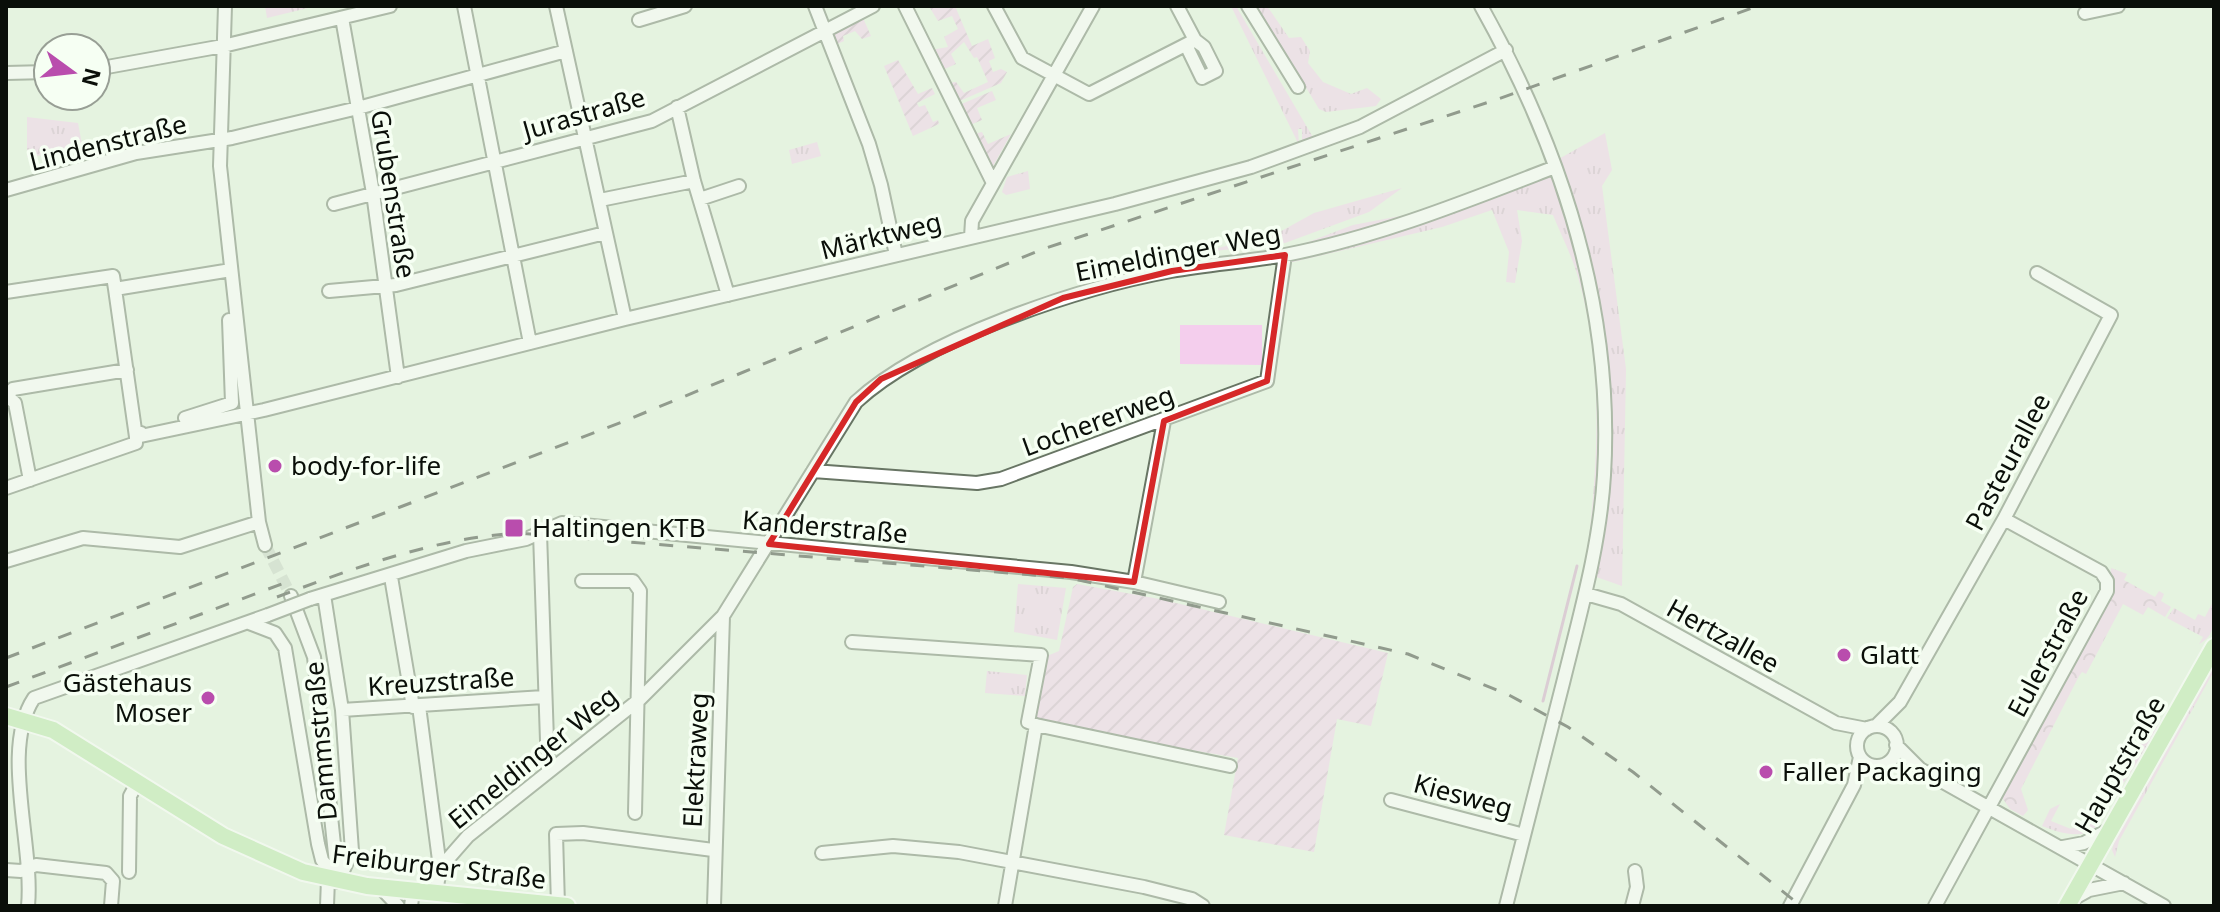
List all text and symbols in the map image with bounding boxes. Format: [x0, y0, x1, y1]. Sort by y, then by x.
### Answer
north arrow [32, 32, 112, 112]
text: N [75, 65, 109, 90]
street label: Jurastraße [515, 78, 649, 148]
street label: Lindenstraße [25, 105, 190, 179]
street label: Grubenstraße [363, 107, 425, 281]
street label: Märktweg [817, 203, 945, 267]
street label: Eimeldinger Weg [1072, 214, 1283, 290]
street label: Lochererweg [1017, 376, 1179, 464]
street label: Pasteurallee [1956, 387, 2058, 536]
place label: body-for-life [291, 447, 441, 483]
marker: body-for-life [266, 457, 284, 475]
street label: Kanderstraße [741, 501, 909, 551]
place label: Haltingen KTB [532, 509, 706, 545]
marker: Haltingen KTB [503, 517, 525, 539]
street label: Eulerstraße [1998, 582, 2096, 723]
street label: Hertzallee [1661, 589, 1786, 681]
place label: Glatt [1860, 636, 1919, 672]
marker: Glatt [1835, 646, 1853, 664]
street label: Kreuzstraße [366, 658, 515, 704]
street label: Dammstraße [295, 660, 345, 822]
place label: Gästehaus Moser [63, 664, 192, 730]
street label: Eimeldinger Weg [440, 678, 625, 837]
marker: Gästehaus Moser [199, 689, 217, 707]
street label: Hauptstraße [2065, 689, 2173, 840]
street label: Elektraweg [673, 692, 717, 828]
place label: Faller Packaging [1782, 753, 1982, 789]
marker: Faller Packaging [1757, 763, 1775, 781]
street label: Kiesweg [1410, 765, 1517, 825]
street label: Freiburger Straße [330, 835, 548, 897]

